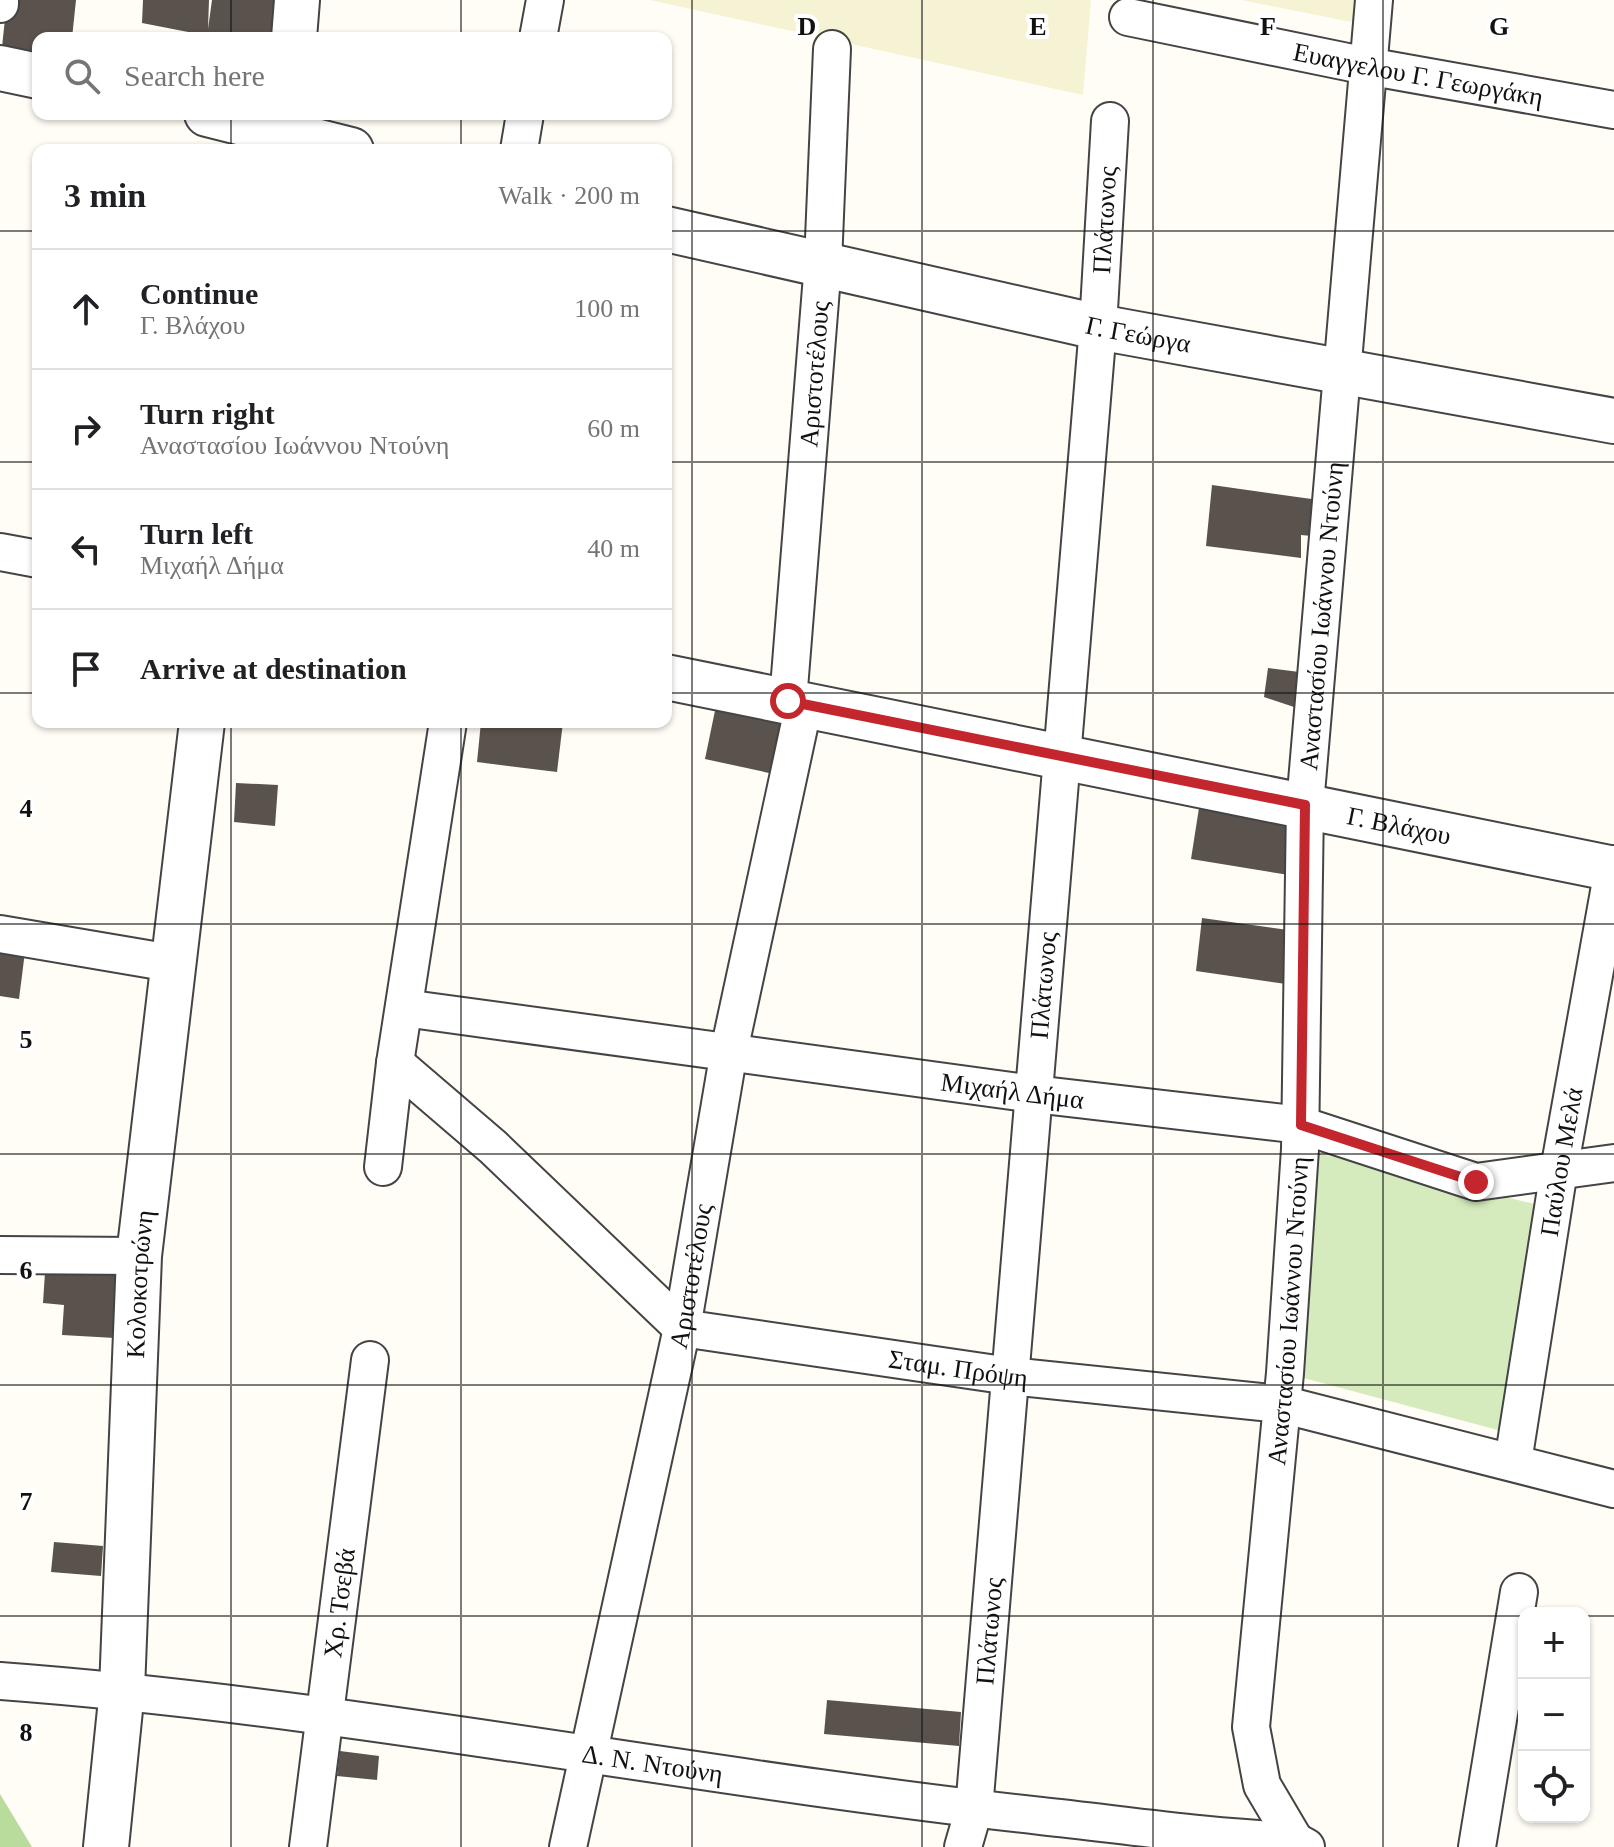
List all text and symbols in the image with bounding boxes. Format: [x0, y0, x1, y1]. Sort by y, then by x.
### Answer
text: D [798, 12, 816, 41]
text: E [1029, 12, 1047, 41]
text: F [1260, 12, 1276, 41]
text: G [1489, 12, 1509, 41]
search box [32, 32, 672, 120]
street label: Ευαγγελου Γ. Γεωργάκη [1291, 37, 1546, 112]
icon: search [60, 54, 104, 98]
text: Search here [124, 59, 265, 92]
street label: Πλάτωνος [1087, 165, 1122, 275]
text: 3 min [64, 177, 146, 214]
text: Walk · 200 m [498, 181, 640, 210]
text: Continue [140, 277, 258, 310]
icon: ahead [64, 287, 108, 331]
text: 100 m [574, 294, 640, 323]
street label: Αριστοτέλους [794, 299, 835, 448]
text: Γ. Βλάχου [140, 311, 245, 340]
street label: Γ. Γεώργα [1083, 311, 1193, 359]
text: Turn right [140, 397, 275, 430]
icon: right [64, 407, 108, 451]
text: 60 m [587, 414, 640, 443]
text: Αναστασίου Ιωάννου Ντούνη [140, 431, 449, 460]
street label: Αναστασίου Ιωάννου Ντούνη [1294, 461, 1349, 771]
text: Turn left [140, 517, 253, 550]
icon: left [64, 527, 108, 571]
text: 40 m [587, 534, 640, 563]
text: Μιχαήλ Δήμα [140, 551, 284, 580]
icon: arrive [64, 647, 108, 691]
text: Arrive at destination [140, 652, 407, 685]
route start [770, 683, 806, 719]
text: 4 [20, 794, 33, 823]
street label: Γ. Βλάχου [1345, 801, 1454, 851]
street label: Πλάτωνος [1024, 930, 1062, 1040]
text: 5 [20, 1025, 33, 1054]
street label: Μιχαήλ Δήμα [939, 1067, 1086, 1115]
street label: Παύλου Μελά [1535, 1085, 1589, 1238]
street label: Αναστασίου Ιωάννου Ντούνη [1262, 1156, 1314, 1467]
route end [1458, 1164, 1494, 1200]
street label: Αριστοτέλους [664, 1201, 718, 1351]
street label: Κολοκοτρώνη [121, 1208, 159, 1359]
text: 6 [20, 1256, 33, 1285]
street label: Σταμ. Πρόψη [887, 1344, 1029, 1393]
text: 7 [20, 1487, 33, 1516]
street label: Χρ. Τσεβά [318, 1546, 361, 1660]
street label: Πλάτωνος [970, 1576, 1008, 1686]
map controls [1518, 1607, 1590, 1823]
button: + [1518, 1607, 1590, 1679]
button: − [1518, 1679, 1590, 1751]
text: 8 [20, 1718, 33, 1747]
street label: Δ. Ν. Ντούνη [580, 1739, 725, 1789]
button: locate [1518, 1751, 1590, 1823]

